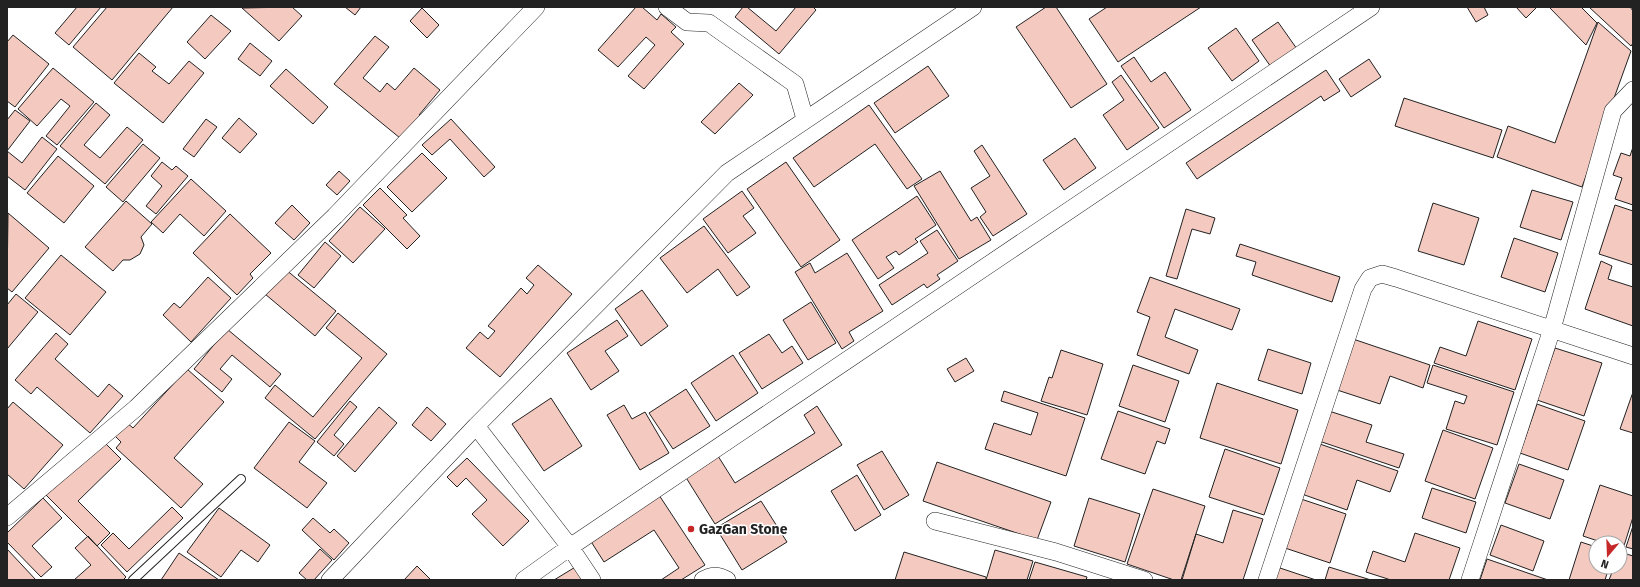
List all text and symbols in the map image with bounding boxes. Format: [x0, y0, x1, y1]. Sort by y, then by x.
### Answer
place label: GazGan Stone [699, 521, 788, 538]
marker: GazGan Stone [686, 524, 696, 534]
north arrow [1588, 535, 1628, 575]
text: N [1599, 557, 1610, 571]

